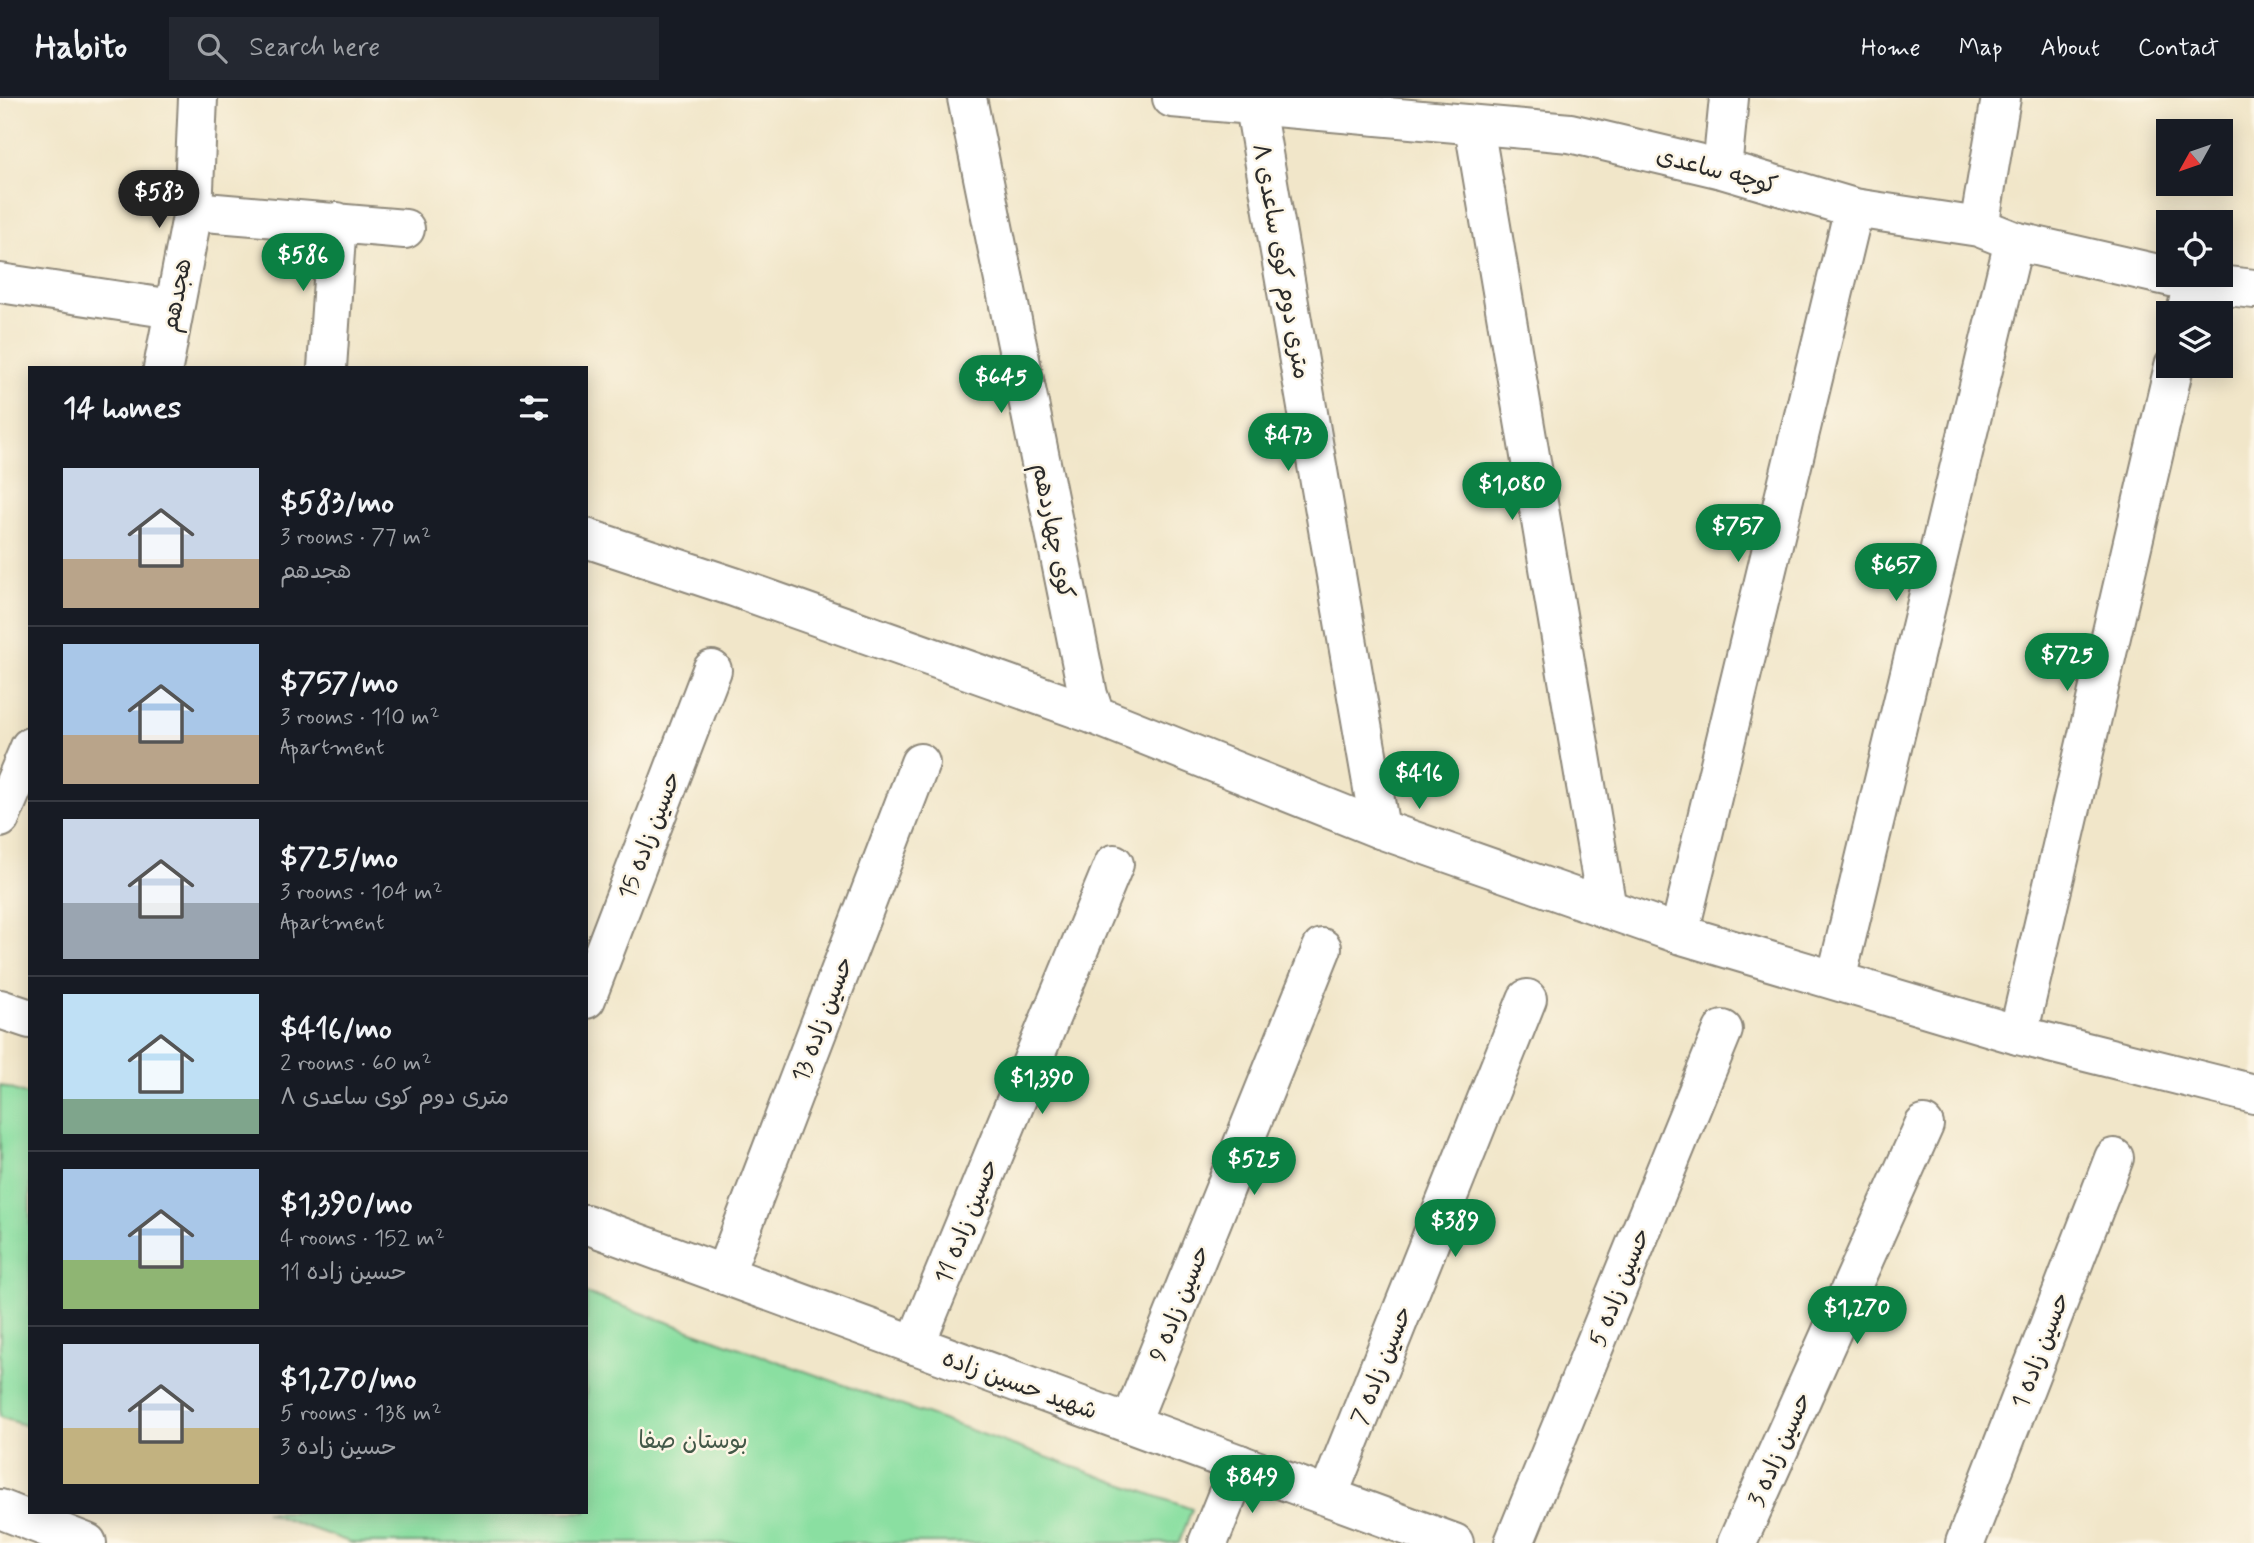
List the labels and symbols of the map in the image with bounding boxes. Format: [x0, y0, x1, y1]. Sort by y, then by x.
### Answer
north arrow [2156, 119, 2233, 196]
street label: کوچه ساعدی [1653, 140, 1781, 202]
street label: ۸ متری دوم کوی ساعدی [1243, 141, 1317, 382]
pin: $583 [118, 170, 200, 230]
pin: $586 [262, 234, 344, 293]
street label: هجدهم [155, 256, 201, 335]
pin: $645 [960, 356, 1042, 415]
pin: $473 [1247, 414, 1329, 473]
street label: کوی چهاردهم [1023, 461, 1081, 602]
pin: $1,080 [1455, 462, 1569, 522]
pin: $757 [1697, 504, 1779, 564]
pin: $657 [1855, 544, 1937, 603]
pin: $725 [2026, 634, 2108, 693]
pin: $416 [1378, 752, 1460, 811]
street label: حسین زاده 15 [612, 767, 689, 904]
street label: حسین زاده 13 [785, 952, 862, 1087]
pin: $1,390 [985, 1056, 1099, 1116]
pin: $525 [1213, 1138, 1295, 1197]
street label: حسین زاده 11 [928, 1154, 1007, 1289]
pin: $389 [1414, 1200, 1496, 1259]
street label: حسین زاده 5 [1583, 1224, 1658, 1352]
street label: حسین زاده 9 [1143, 1241, 1218, 1366]
pin: $1,270 [1800, 1286, 1914, 1346]
street label: حسین زاده 1 [2005, 1288, 2078, 1413]
street label: حسین زاده 7 [1344, 1301, 1420, 1430]
street label: شهید حسین زاده [938, 1343, 1101, 1428]
street label: حسین زاده 3 [1741, 1388, 1819, 1512]
park label: بوستان صفا [638, 1426, 748, 1457]
pin: $849 [1211, 1456, 1293, 1515]

